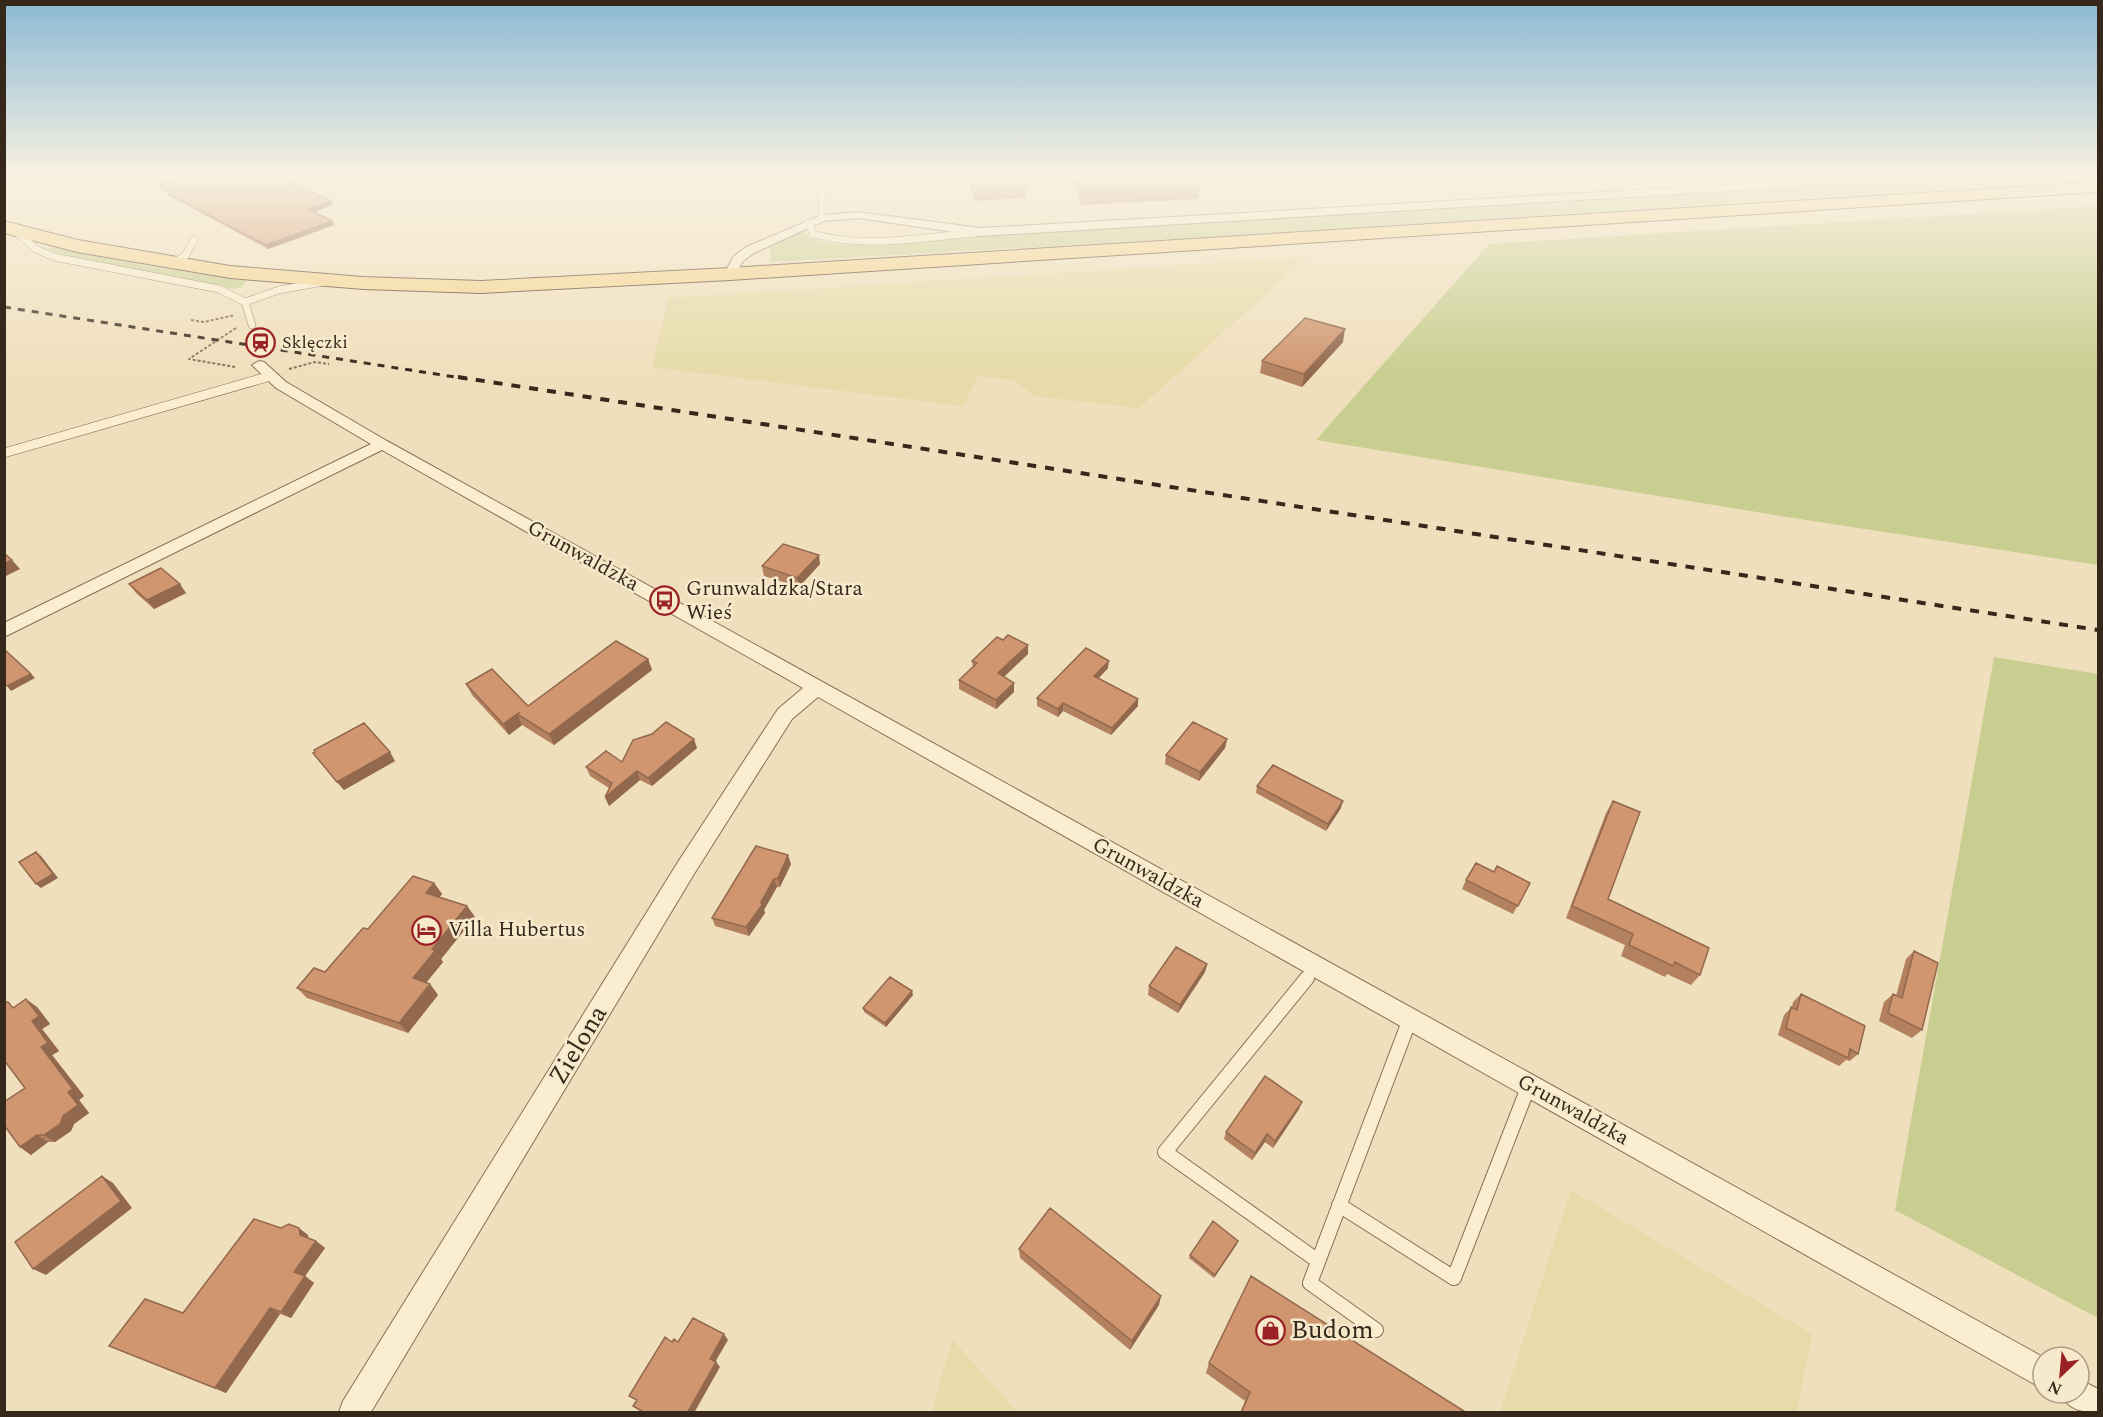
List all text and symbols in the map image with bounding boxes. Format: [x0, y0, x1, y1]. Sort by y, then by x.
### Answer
station icon: Sklęczki [245, 326, 277, 358]
place label: Sklęczki [282, 329, 348, 356]
street label: Grunwaldzka [521, 512, 646, 600]
place label: Grunwaldzka/Stara Wieś [686, 573, 864, 629]
bus stop icon: Grunwaldzka/Stara Wieś [649, 585, 681, 617]
street label: Grunwaldzka [1086, 829, 1211, 917]
hotel icon: Villa Hubertus [411, 914, 443, 946]
place label: Villa Hubertus [448, 914, 585, 946]
street label: Zielona [538, 997, 618, 1093]
street label: Grunwaldzka [1511, 1066, 1636, 1154]
place label: Budom [1291, 1310, 1374, 1350]
shop icon: Budom [1254, 1314, 1286, 1346]
north arrow [2031, 1345, 2091, 1405]
text: N [2044, 1374, 2066, 1401]

